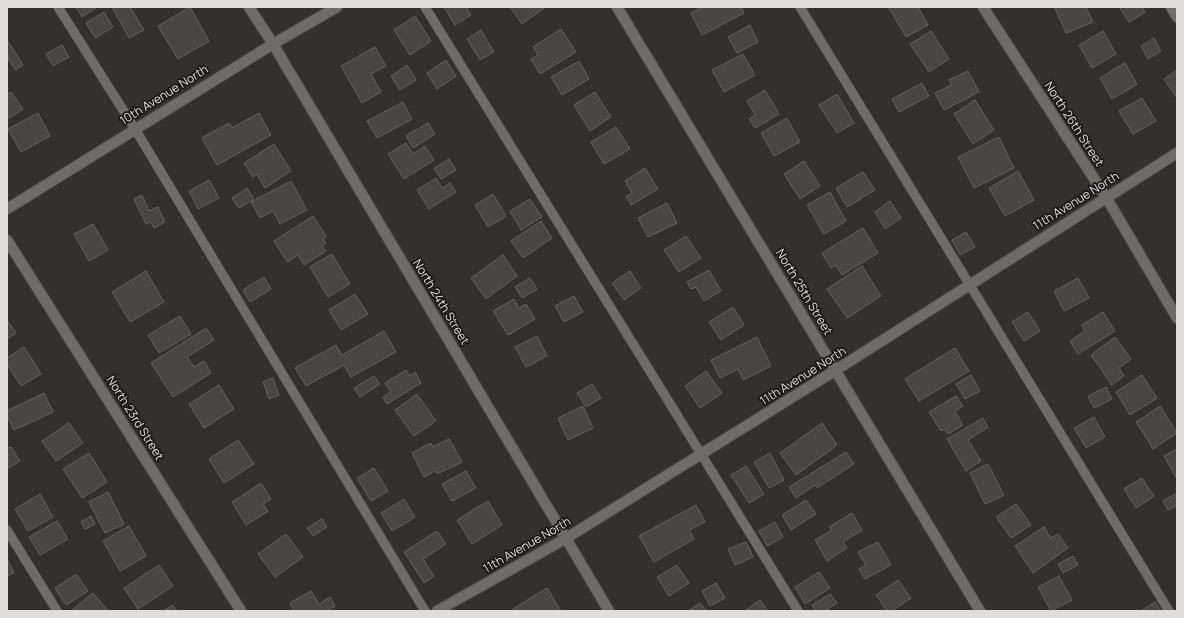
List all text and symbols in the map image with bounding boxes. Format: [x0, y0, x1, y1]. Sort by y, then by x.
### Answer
street label: 10th Avenue North [116, 61, 211, 129]
street label: North 26th Street [1041, 78, 1108, 170]
street label: 11th Avenue North [1029, 167, 1122, 234]
street label: North 25th Street [772, 246, 837, 338]
street label: North 24th Street [409, 256, 474, 348]
street label: 11th Avenue North [756, 342, 849, 409]
street label: North 23rd Street [103, 372, 168, 463]
street label: 11th Avenue North [480, 513, 574, 577]

